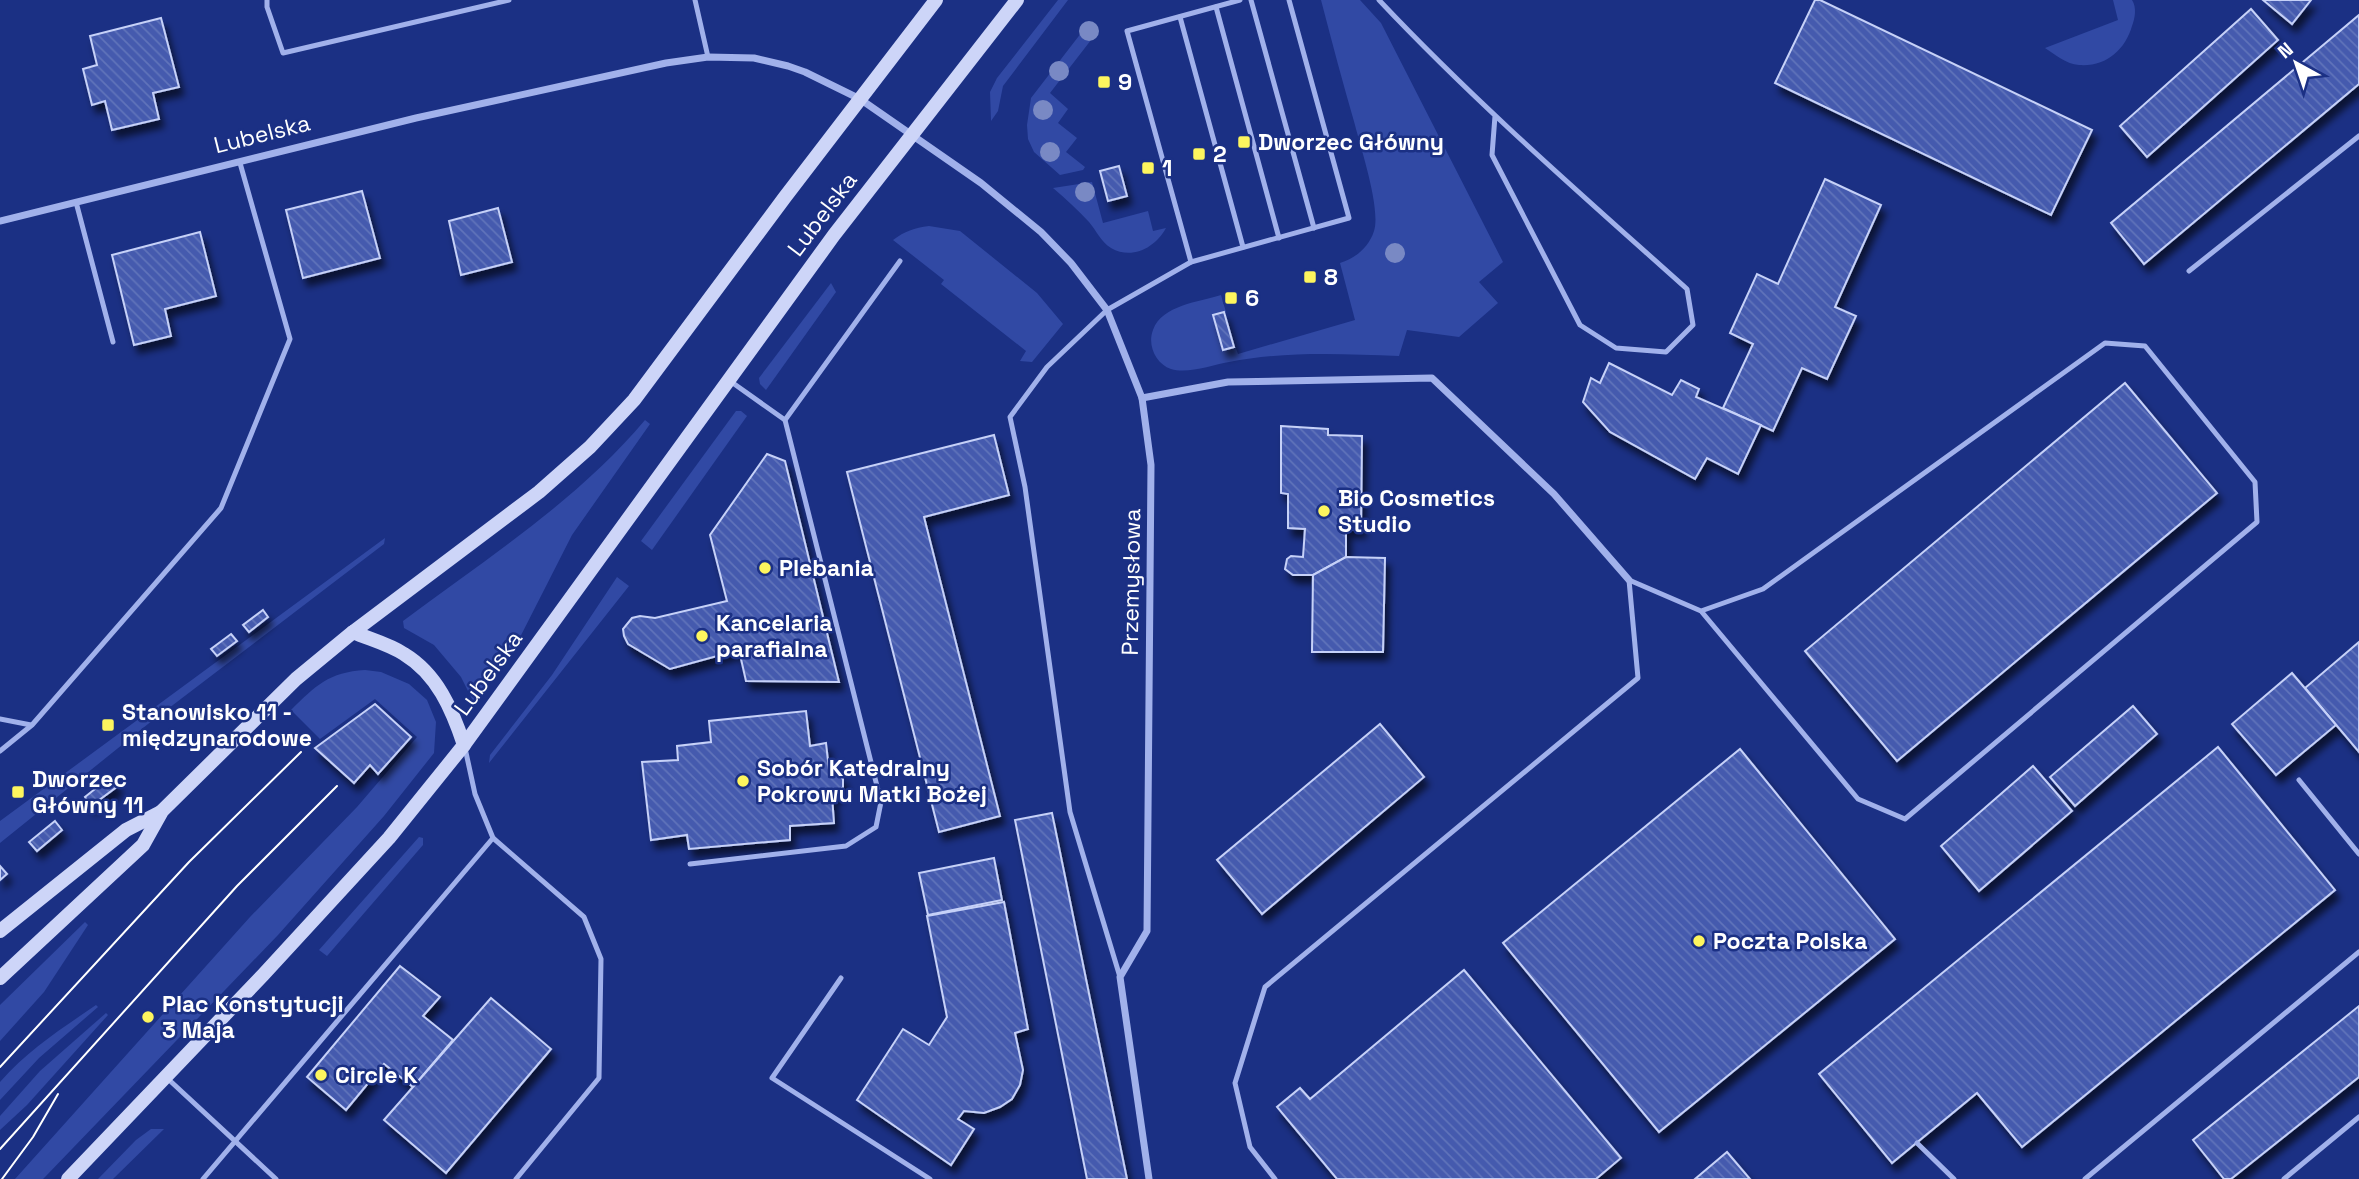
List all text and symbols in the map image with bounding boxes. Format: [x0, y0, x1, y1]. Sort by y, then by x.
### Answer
north arrow [2261, 28, 2331, 98]
text: N [2272, 37, 2298, 64]
place label: 9 [1118, 67, 1132, 97]
marker: 9 [1096, 74, 1112, 90]
street label: Lubelska [211, 108, 313, 160]
place label: Dworzec Główny [1258, 127, 1444, 157]
marker: Dworzec Główny [1236, 134, 1252, 150]
place label: 2 [1213, 139, 1227, 169]
marker: 2 [1191, 146, 1207, 162]
place label: 1 [1162, 153, 1172, 183]
marker: 1 [1140, 160, 1156, 176]
street label: Lubelska [781, 166, 863, 262]
place label: 8 [1324, 262, 1338, 292]
marker: 8 [1302, 269, 1318, 285]
place label: 6 [1245, 283, 1259, 313]
marker: 6 [1223, 290, 1239, 306]
place label: Bio Cosmetics Studio [1338, 483, 1495, 539]
marker: Bio Cosmetics Studio [1316, 503, 1332, 519]
street label: Przemysłowa [1115, 508, 1147, 656]
place label: Plebania [779, 553, 874, 583]
marker: Plebania [757, 560, 773, 576]
place label: Kancelaria parafialna [716, 608, 833, 664]
street label: Lubelska [447, 625, 529, 721]
marker: Kancelaria parafialna [694, 628, 710, 644]
place label: Stanowisko 11 - międzynarodowe [122, 697, 312, 753]
marker: Stanowisko 11 - międzynarodowe [100, 717, 116, 733]
place label: Sobór Katedralny Pokrowu Matki Bożej [757, 753, 987, 809]
place label: Dworzec Główny 11 [32, 764, 144, 820]
marker: Sobór Katedralny Pokrowu Matki Bożej [735, 773, 751, 789]
marker: Dworzec Główny 11 [10, 784, 26, 800]
place label: Poczta Polska [1713, 926, 1867, 956]
marker: Poczta Polska [1691, 933, 1707, 949]
place label: Plac Konstytucji 3 Maja [162, 989, 344, 1045]
marker: Plac Konstytucji 3 Maja [140, 1009, 156, 1025]
place label: Circle K [335, 1060, 418, 1090]
marker: Circle K [313, 1067, 329, 1083]

